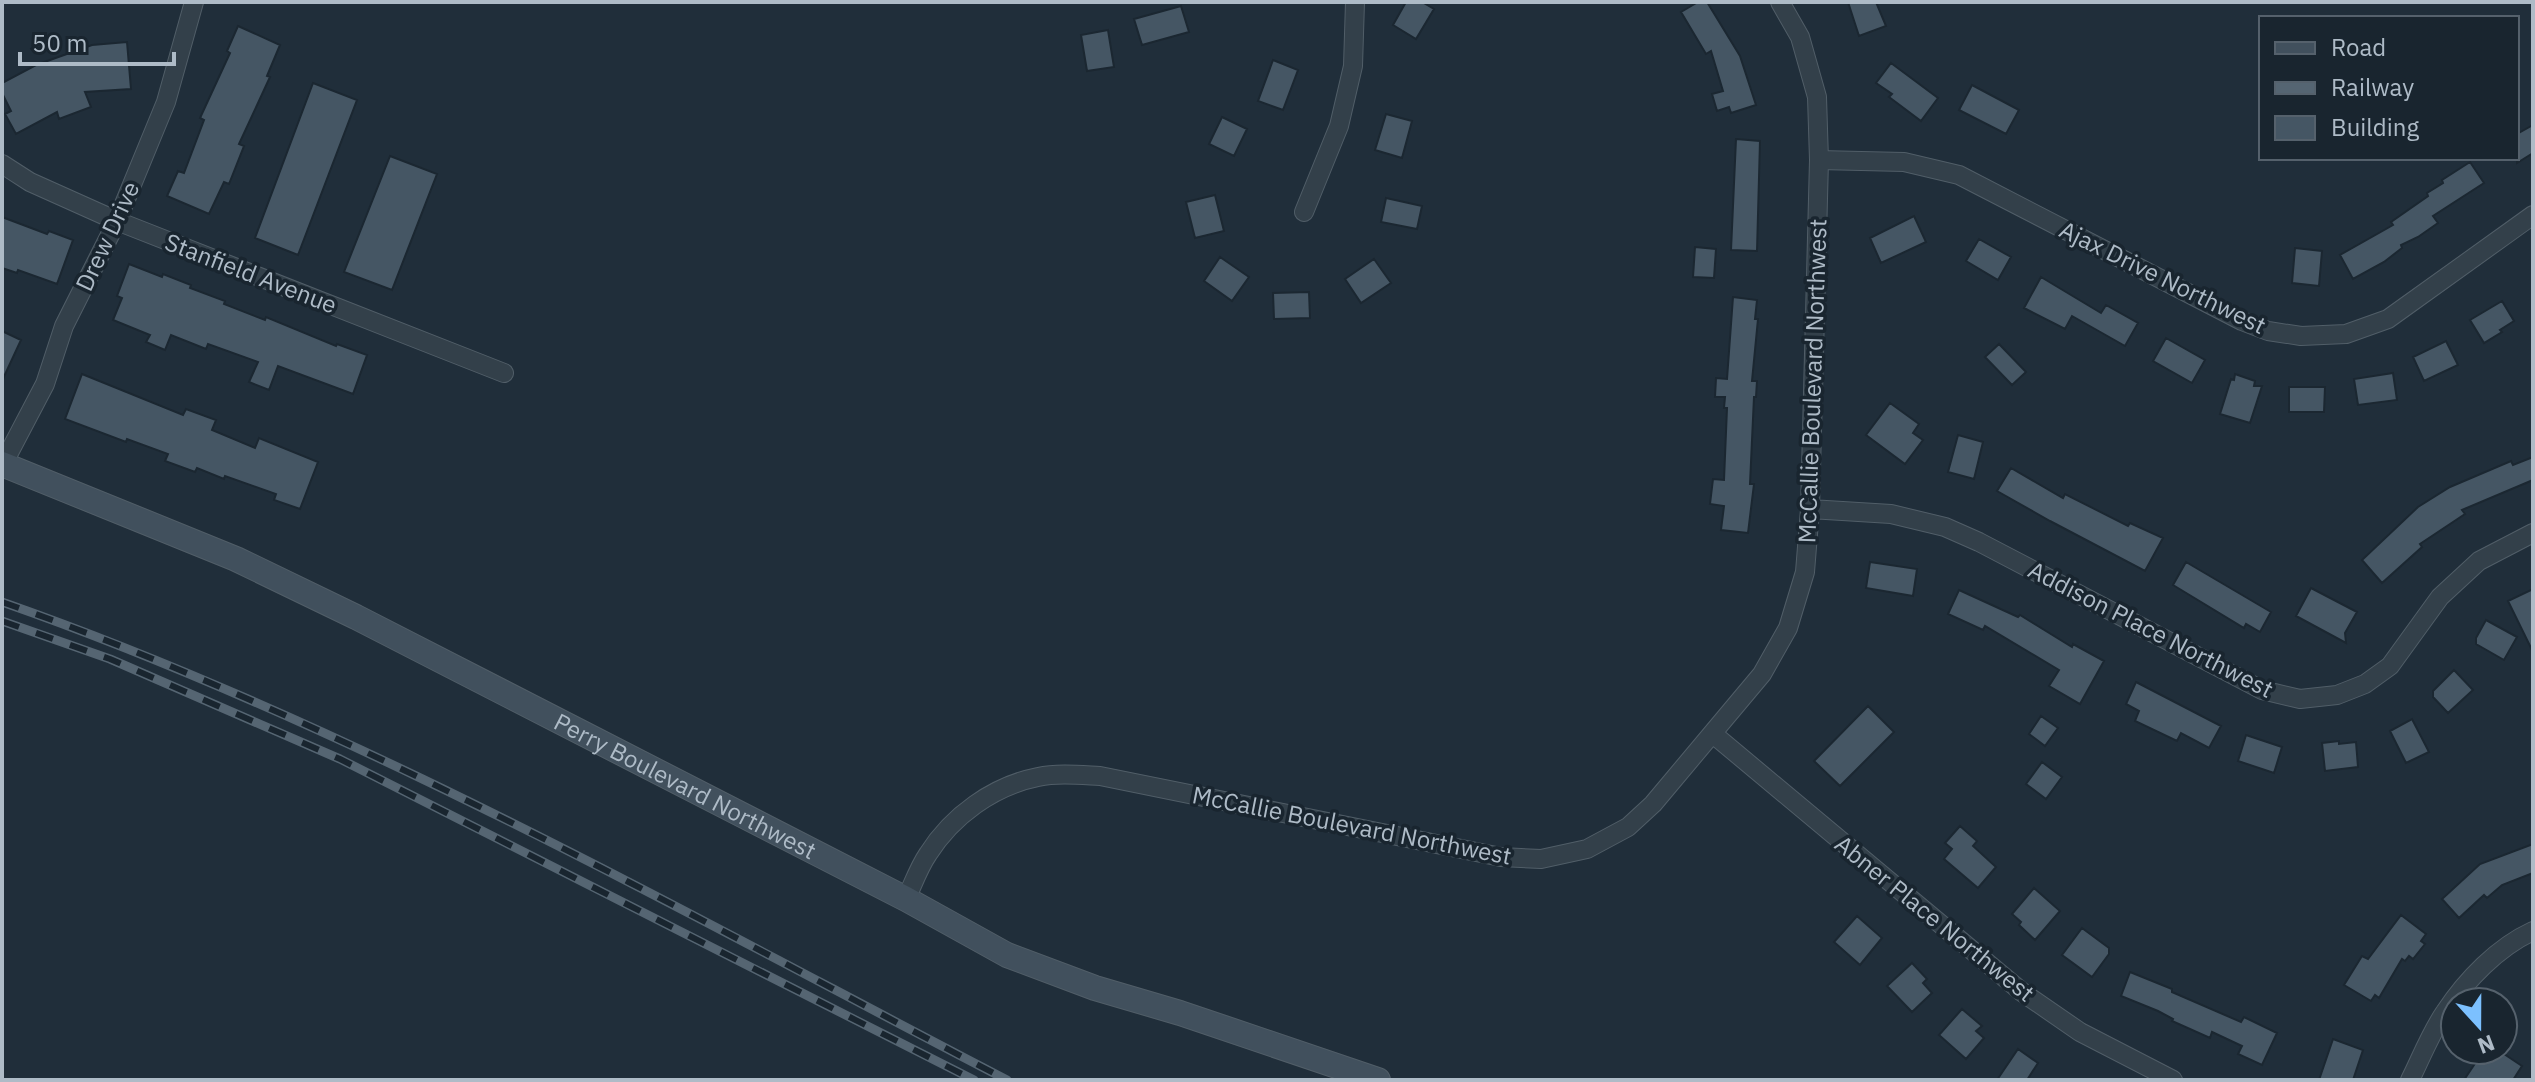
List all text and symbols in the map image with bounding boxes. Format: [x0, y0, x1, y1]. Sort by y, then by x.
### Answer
scale bar [20, 16, 174, 66]
legend [2259, 16, 2519, 160]
text: 50 m [32, 27, 87, 59]
text: Road [2331, 31, 2386, 63]
text: Railway [2331, 71, 2414, 103]
text: Building [2331, 111, 2419, 143]
street label: Drew Drive [68, 176, 146, 296]
street label: Ajax Drive Northwest [2054, 213, 2272, 341]
street label: McCallie Boulevard Northwest [1790, 218, 1834, 544]
street label: Stanfield Avenue [160, 225, 342, 321]
street label: Addison Place Northwest [2023, 553, 2279, 705]
street label: Perry Boulevard Northwest [549, 705, 822, 866]
street label: McCallie Boulevard Northwest [1190, 778, 1514, 872]
street label: Abner Place Northwest [1829, 828, 2041, 1008]
north arrow [2439, 986, 2519, 1066]
text: N [2474, 1029, 2499, 1062]

